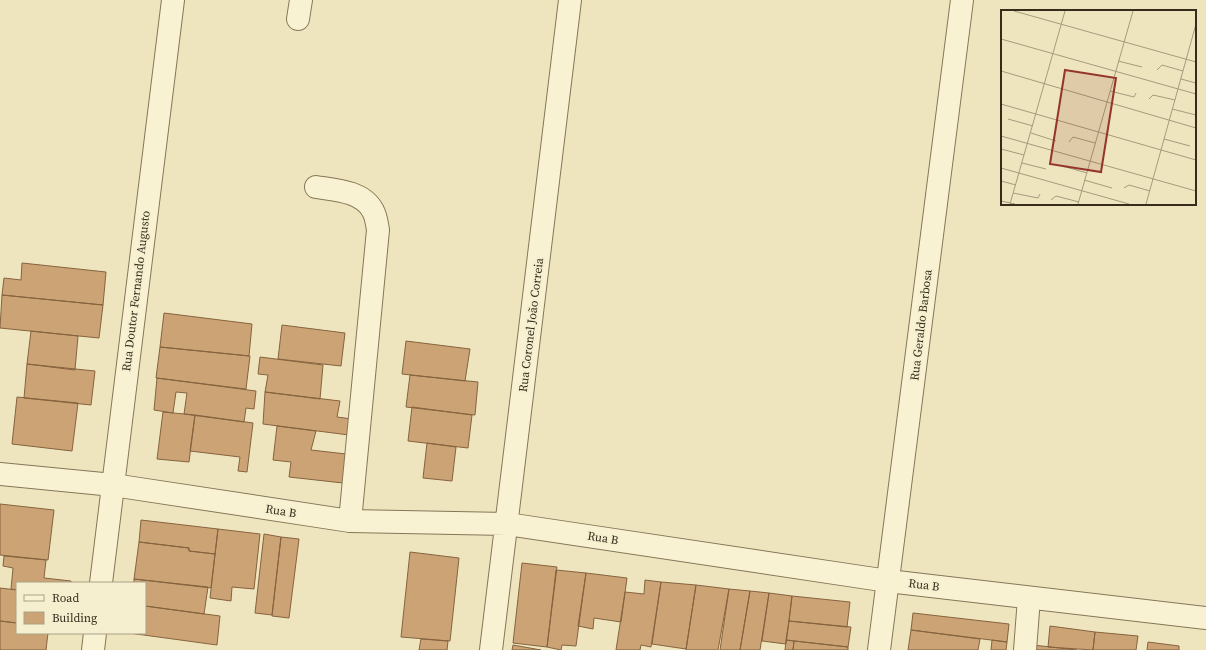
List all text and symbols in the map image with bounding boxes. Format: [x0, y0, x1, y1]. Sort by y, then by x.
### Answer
inset map [1001, 10, 1196, 205]
street label: Rua Doutor Fernando Augusto [118, 209, 154, 372]
street label: Rua Coronel João Correia [515, 256, 547, 393]
street label: Rua Geraldo Barbosa [906, 268, 936, 382]
street label: Rua B [264, 501, 298, 521]
street label: Rua B [586, 528, 620, 548]
street label: Rua B [908, 575, 941, 595]
legend [16, 582, 146, 634]
text: Road [52, 590, 79, 606]
text: Building [52, 610, 97, 626]

